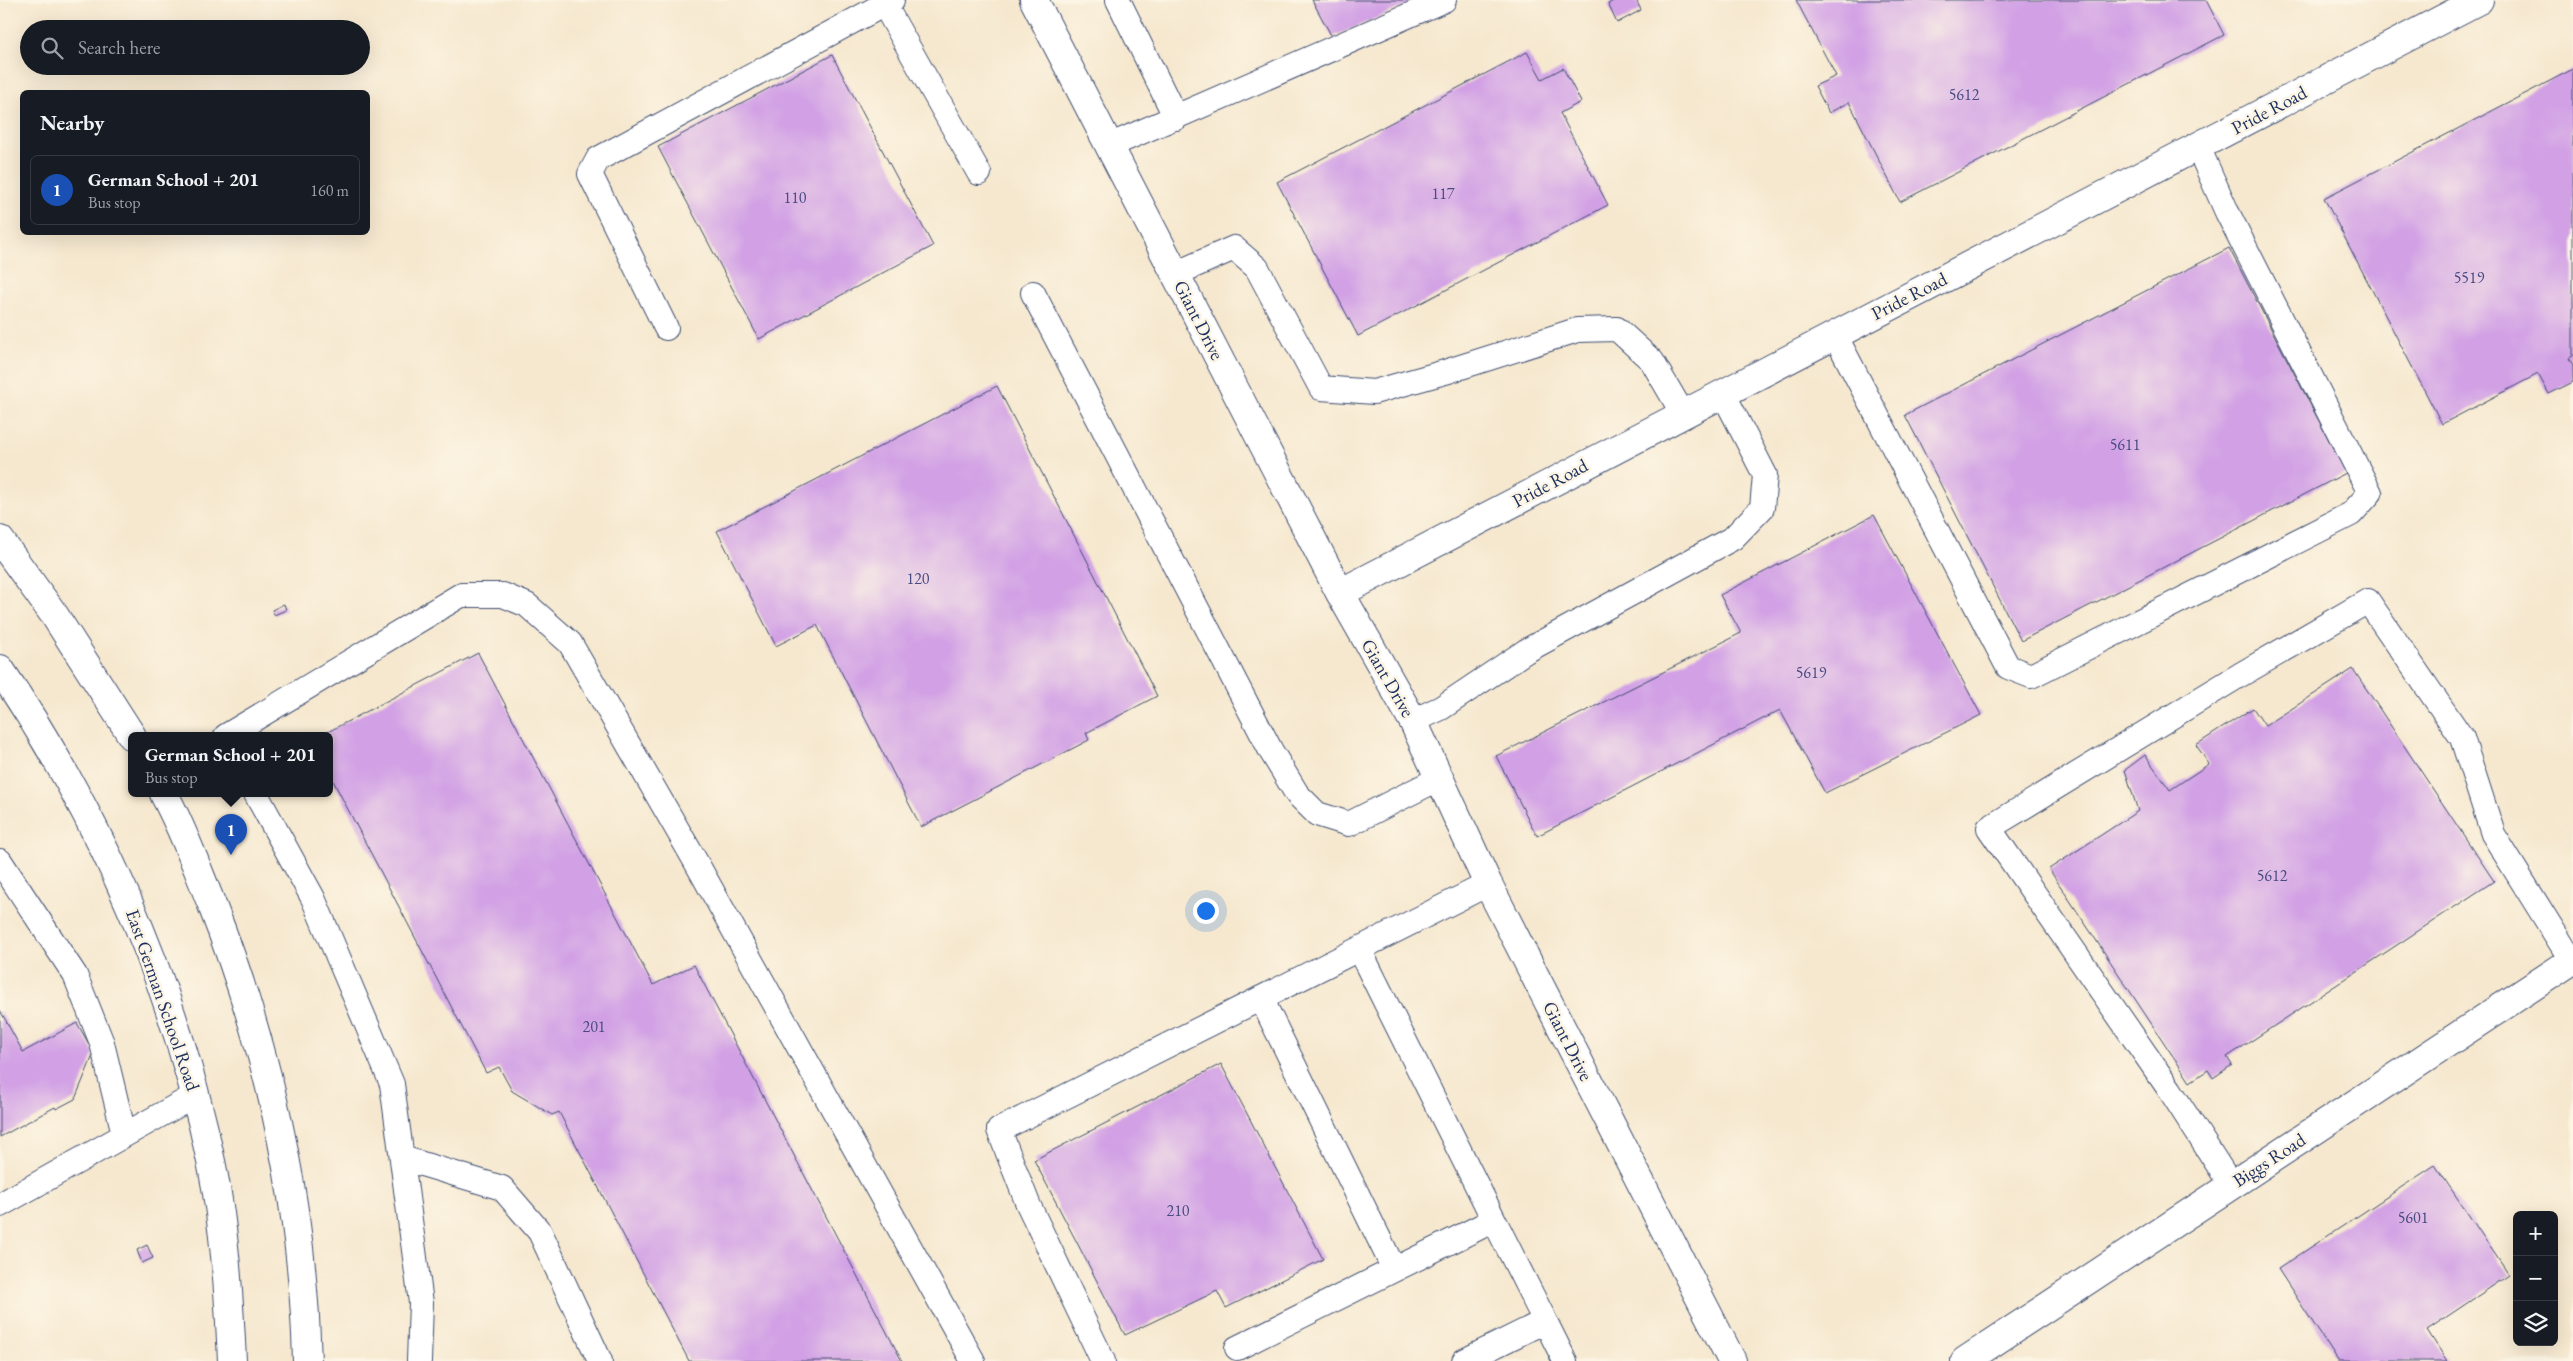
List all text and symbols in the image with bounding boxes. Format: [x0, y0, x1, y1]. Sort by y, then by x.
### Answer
search box [20, 20, 370, 75]
icon: search [38, 34, 66, 62]
text: Search here [78, 35, 160, 60]
street label: Pride Road [2227, 80, 2311, 140]
house number: 5612 [1949, 84, 1980, 105]
text: Nearby [40, 109, 104, 136]
text: German School + 201 [88, 167, 259, 192]
text: 1 [53, 180, 61, 201]
text: 160 m [310, 180, 349, 201]
house number: 117 [1431, 183, 1455, 204]
house number: 110 [783, 187, 807, 208]
text: Bus stop [88, 192, 141, 213]
street label: Pride Road [1867, 266, 1952, 326]
house number: 5519 [2454, 267, 2485, 288]
street label: Giant Drive [1168, 276, 1230, 364]
house number: 5611 [2110, 434, 2140, 455]
street label: Pride Road [1508, 453, 1592, 513]
house number: 120 [906, 568, 930, 589]
street label: Giant Drive [1356, 634, 1420, 722]
house number: 5619 [1796, 662, 1827, 683]
popup [128, 732, 333, 797]
text: German School + 201 [145, 742, 316, 767]
text: Bus stop [145, 767, 198, 788]
pin: 1 [215, 814, 247, 855]
house number: 5612 [2257, 865, 2288, 886]
your location [1193, 898, 1219, 924]
street label: East German School Road [120, 906, 206, 1095]
street label: Giant Drive [1537, 997, 1599, 1085]
house number: 201 [582, 1016, 606, 1037]
street label: Biggs Road [2228, 1127, 2311, 1193]
house number: 210 [1166, 1200, 1190, 1221]
house number: 5601 [2398, 1207, 2428, 1228]
map controls [2513, 1211, 2558, 1346]
button: + [2513, 1211, 2558, 1256]
button: − [2513, 1256, 2558, 1301]
button: layers [2513, 1301, 2558, 1346]

